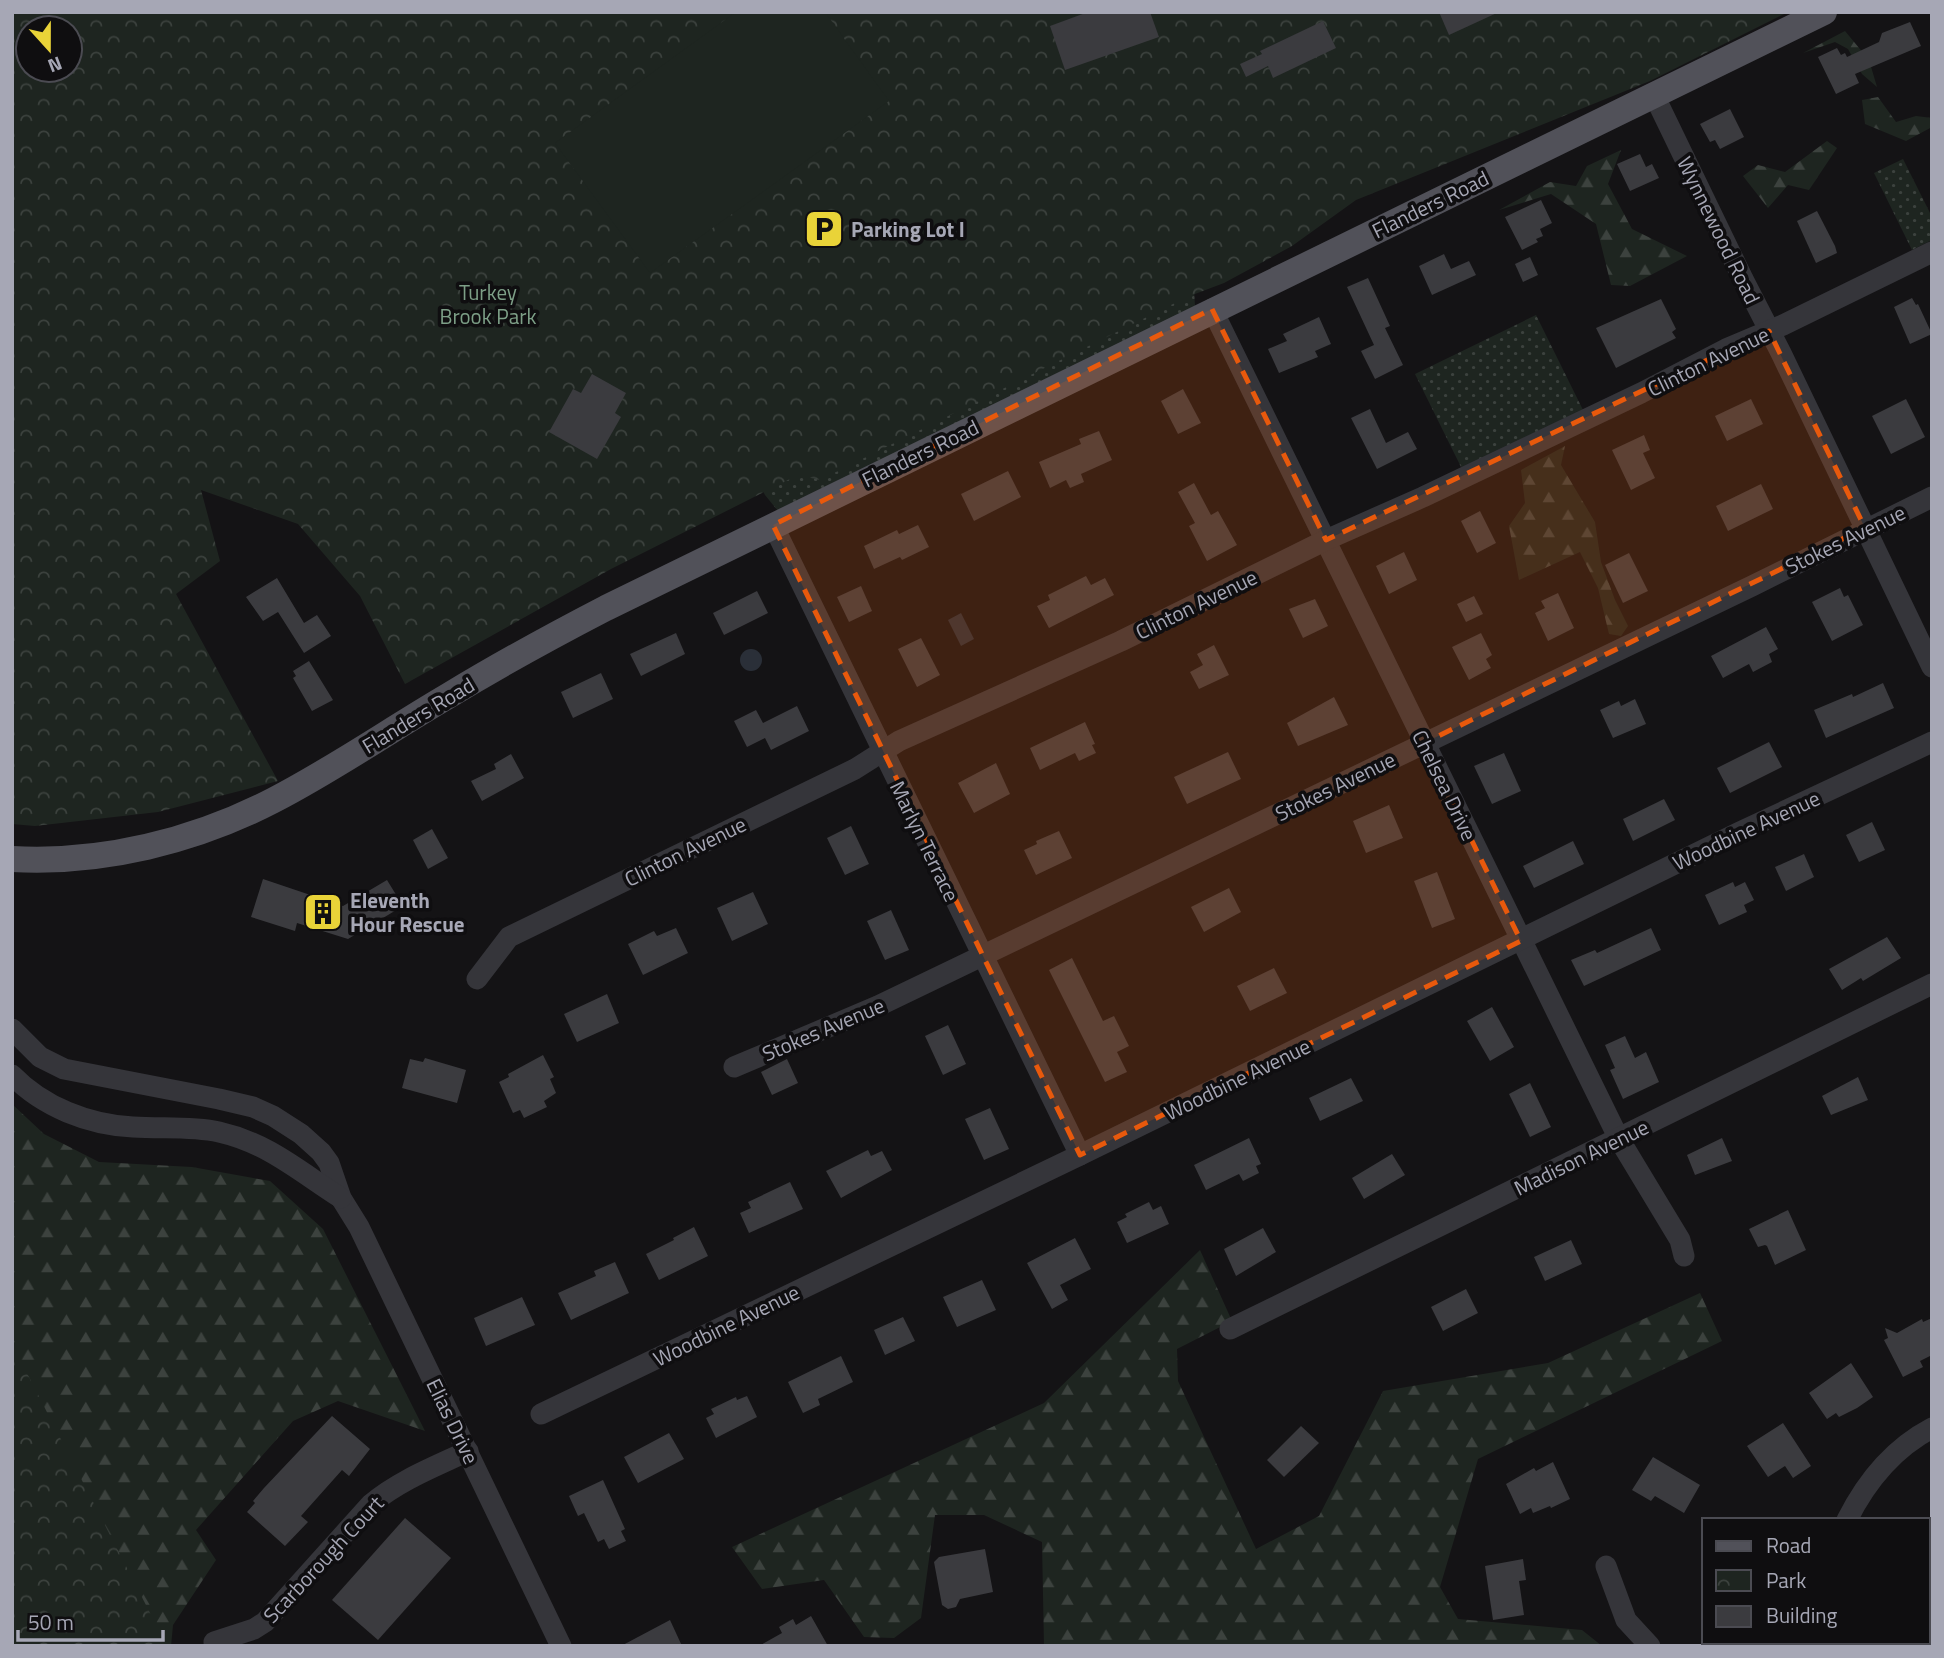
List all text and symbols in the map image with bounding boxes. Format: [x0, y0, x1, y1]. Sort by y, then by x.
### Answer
north arrow [14, 14, 84, 84]
text: N [44, 49, 67, 81]
street label: Wynnewood Road [1669, 151, 1769, 309]
street label: Flanders Road [1366, 162, 1494, 246]
parking icon: Parking Lot I [803, 208, 845, 250]
place label: Parking Lot I [851, 213, 965, 245]
park label: Turkey Brook Park [439, 276, 537, 332]
street label: Clinton Avenue [1642, 318, 1774, 404]
street label: Flanders Road [856, 411, 984, 495]
street label: Stokes Avenue [1780, 496, 1910, 582]
street label: Clinton Avenue [1130, 561, 1262, 647]
street label: Flanders Road [356, 669, 480, 761]
street label: Chelsea Drive [1404, 724, 1486, 846]
street label: Stokes Avenue [1270, 743, 1400, 829]
street label: Marlyn Terrace [882, 775, 968, 907]
street label: Woodbine Avenue [1667, 782, 1825, 878]
street label: Clinton Avenue [619, 808, 751, 894]
place label: Eleventh Hour Rescue [350, 884, 464, 940]
building icon: Eleventh Hour Rescue [302, 891, 344, 933]
street label: Stokes Avenue [757, 989, 889, 1069]
street label: Woodbine Avenue [1158, 1030, 1316, 1128]
street label: Madison Avenue [1508, 1111, 1654, 1203]
street label: Woodbine Avenue [647, 1276, 805, 1374]
street label: Elias Drive [418, 1373, 488, 1469]
street label: Scarborough Court [255, 1487, 391, 1630]
legend [1702, 1518, 1930, 1644]
text: Road [1766, 1529, 1811, 1561]
text: Park [1766, 1564, 1806, 1596]
scale bar [18, 1598, 163, 1642]
text: Building [1766, 1599, 1838, 1631]
text: 50 m [28, 1606, 74, 1638]

